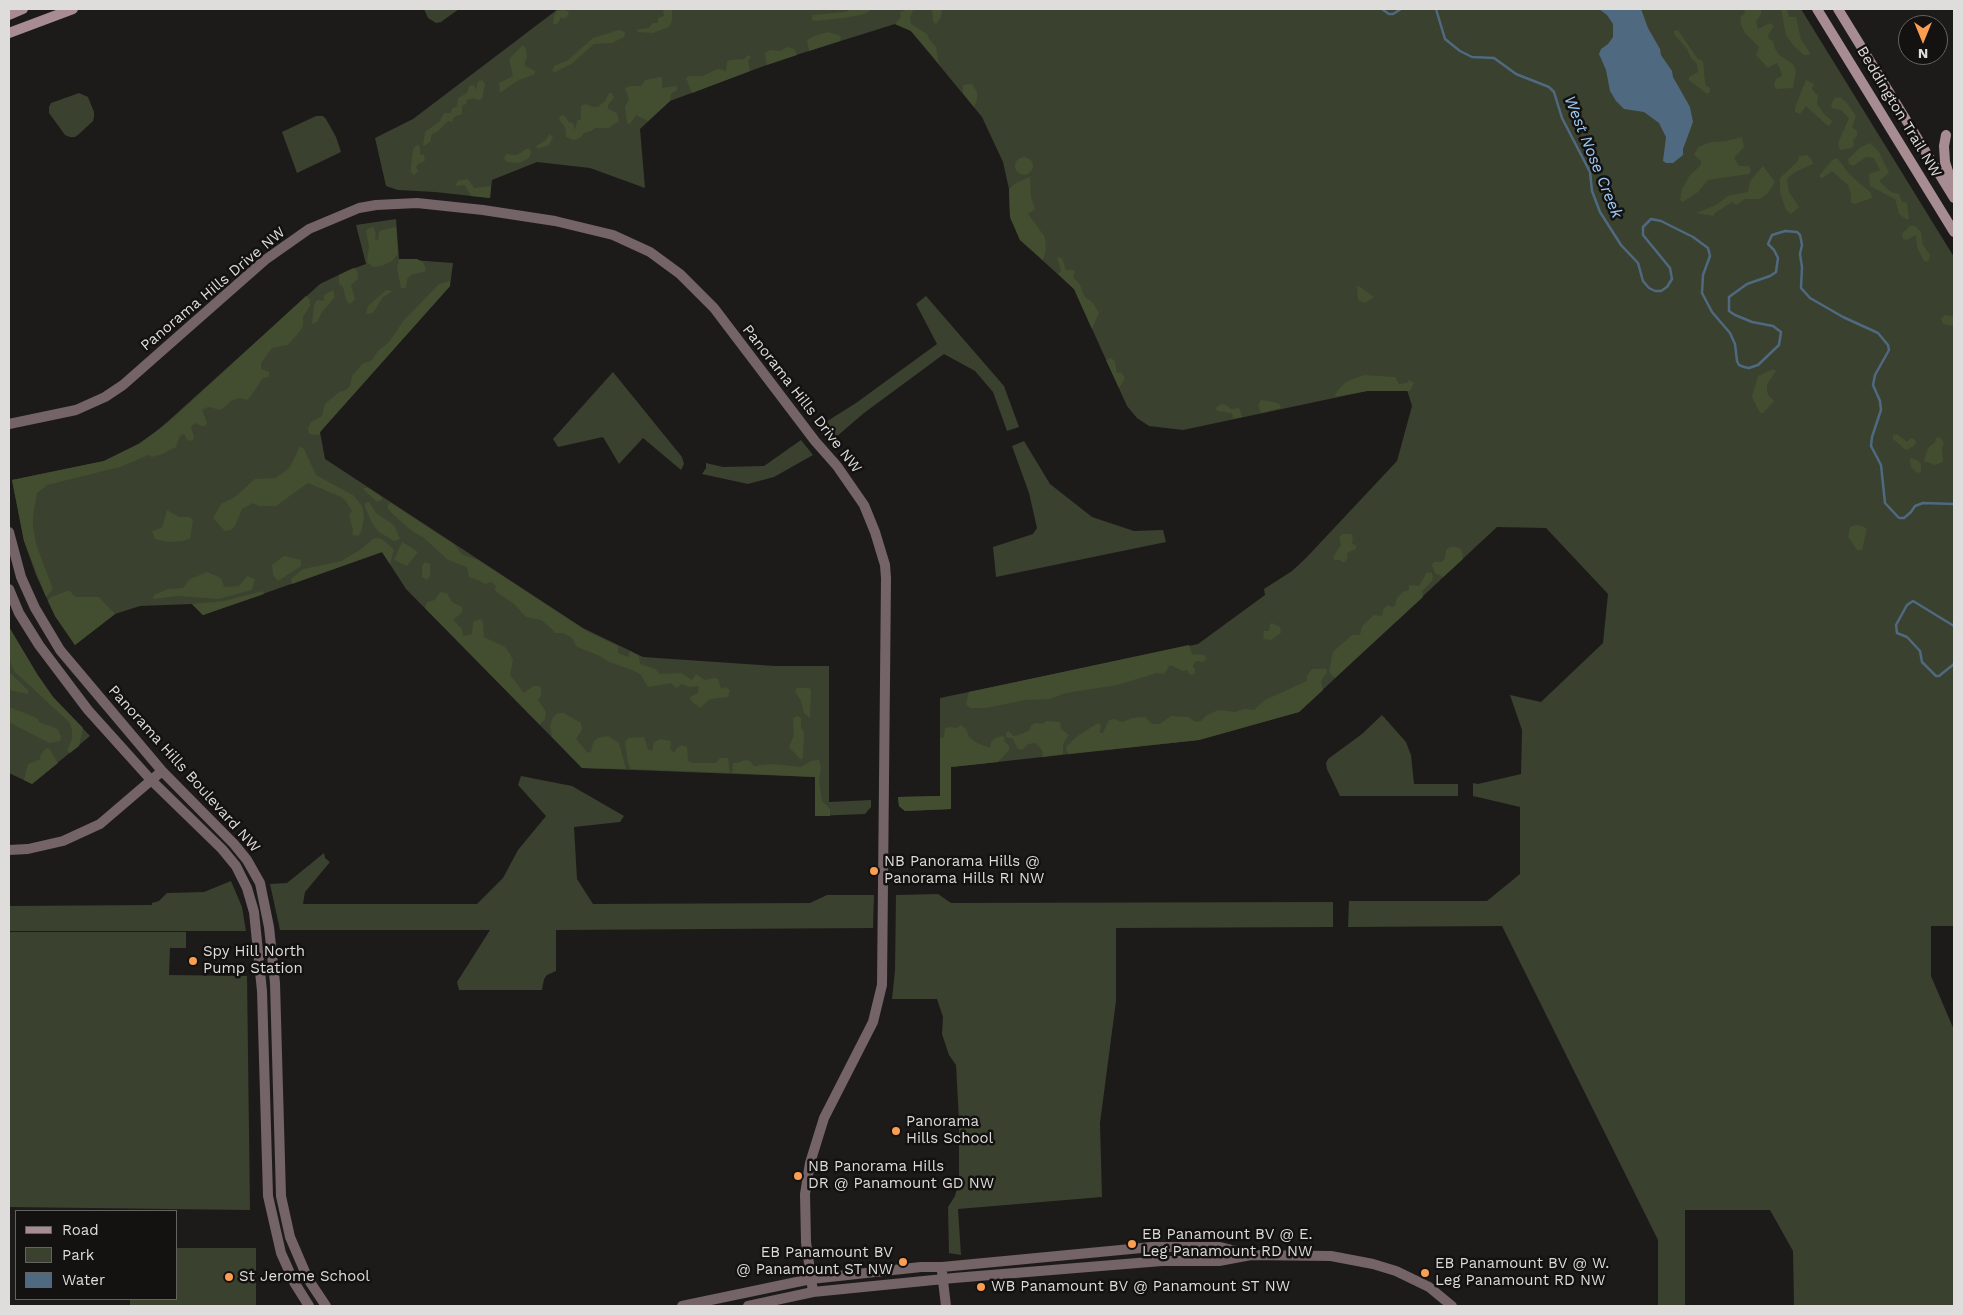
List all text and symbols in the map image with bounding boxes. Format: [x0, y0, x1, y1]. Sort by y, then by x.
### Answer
north arrow [1898, 15, 1948, 65]
street label: Beddington Trail NW [1853, 43, 1945, 181]
water label: West Nose Creek [1560, 93, 1626, 221]
street label: Panorama Hills Drive NW [137, 223, 289, 355]
street label: Panorama Hills Drive NW [738, 321, 866, 477]
street label: Panorama Hills Boulevard NW [104, 682, 264, 856]
place label: NB Panorama Hills @ Panorama Hills RI NW [884, 853, 1044, 888]
marker: NB Panorama Hills @ Panorama Hills RI NW [868, 865, 880, 877]
place label: Spy Hill North Pump Station [203, 943, 305, 978]
marker: Spy Hill North Pump Station [187, 955, 199, 967]
place label: Panorama Hills School [906, 1113, 993, 1148]
marker: Panorama Hills School [890, 1125, 902, 1137]
place label: NB Panorama Hills DR @ Panamount GD NW [808, 1158, 994, 1193]
marker: NB Panorama Hills DR @ Panamount GD NW [792, 1170, 804, 1182]
legend [15, 1210, 178, 1300]
text: Road [62, 1221, 99, 1239]
place label: EB Panamount BV @ E. Leg Panamount RD NW [1142, 1226, 1313, 1261]
marker: EB Panamount BV @ E. Leg Panamount RD NW [1126, 1238, 1138, 1250]
place label: EB Panamount BV @ Panamount ST NW [736, 1244, 893, 1279]
text: Park [62, 1246, 94, 1264]
place label: EB Panamount BV @ W. Leg Panamount RD NW [1435, 1255, 1609, 1290]
marker: EB Panamount BV @ Panamount ST NW [897, 1256, 909, 1268]
marker: EB Panamount BV @ W. Leg Panamount RD NW [1419, 1267, 1431, 1279]
place label: St Jerome School [239, 1268, 370, 1286]
text: Water [62, 1271, 105, 1289]
marker: St Jerome School [223, 1271, 235, 1283]
place label: WB Panamount BV @ Panamount ST NW [991, 1278, 1290, 1296]
marker: WB Panamount BV @ Panamount ST NW [975, 1281, 987, 1293]

